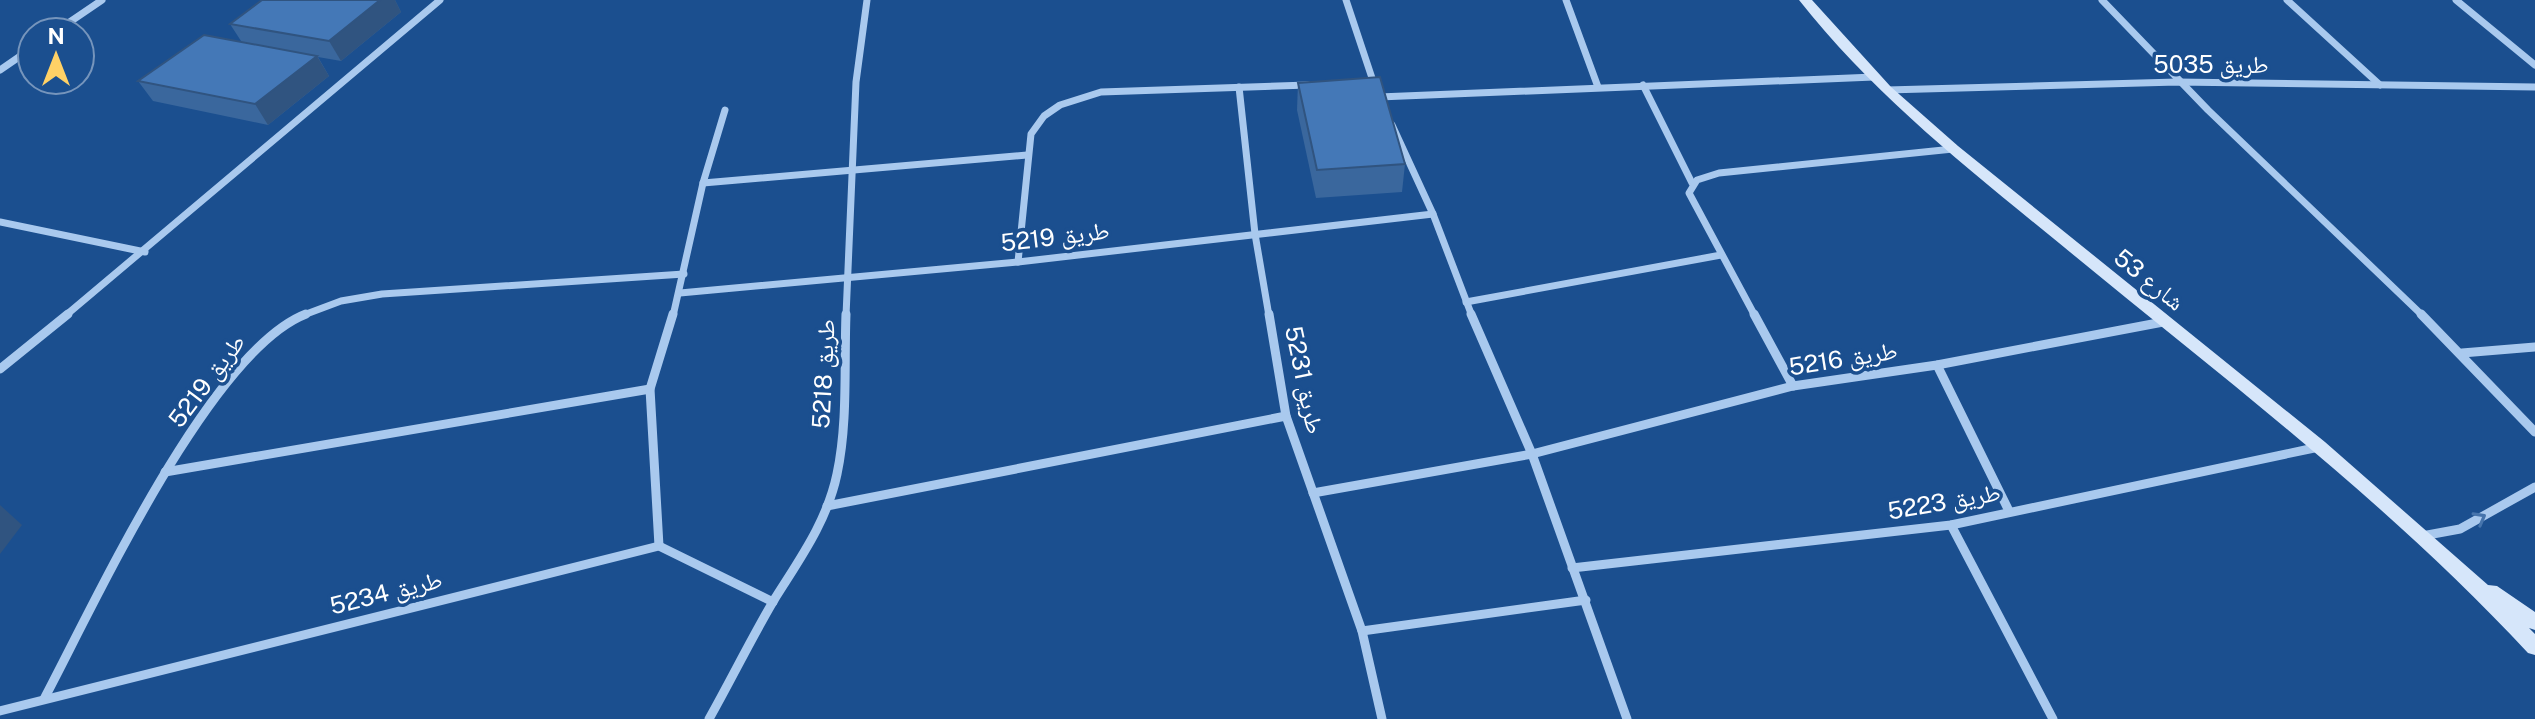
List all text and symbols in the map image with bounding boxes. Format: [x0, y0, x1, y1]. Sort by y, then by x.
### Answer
north arrow [16, 16, 96, 96]
text: N [47, 23, 65, 49]
street label: طريق 5035 [2153, 50, 2269, 79]
street label: طريق 5219 [999, 215, 1111, 258]
street label: شارع 53 [2108, 243, 2190, 317]
street label: طريق 5218 [806, 318, 841, 430]
street label: طريق 5231 [1279, 323, 1330, 437]
street label: طريق 5219 [162, 328, 251, 433]
street label: طريق 5216 [1787, 336, 1899, 381]
street label: طريق 5223 [1885, 477, 2003, 526]
one-way arrow [2472, 513, 2487, 528]
street label: طريق 5234 [327, 565, 445, 620]

